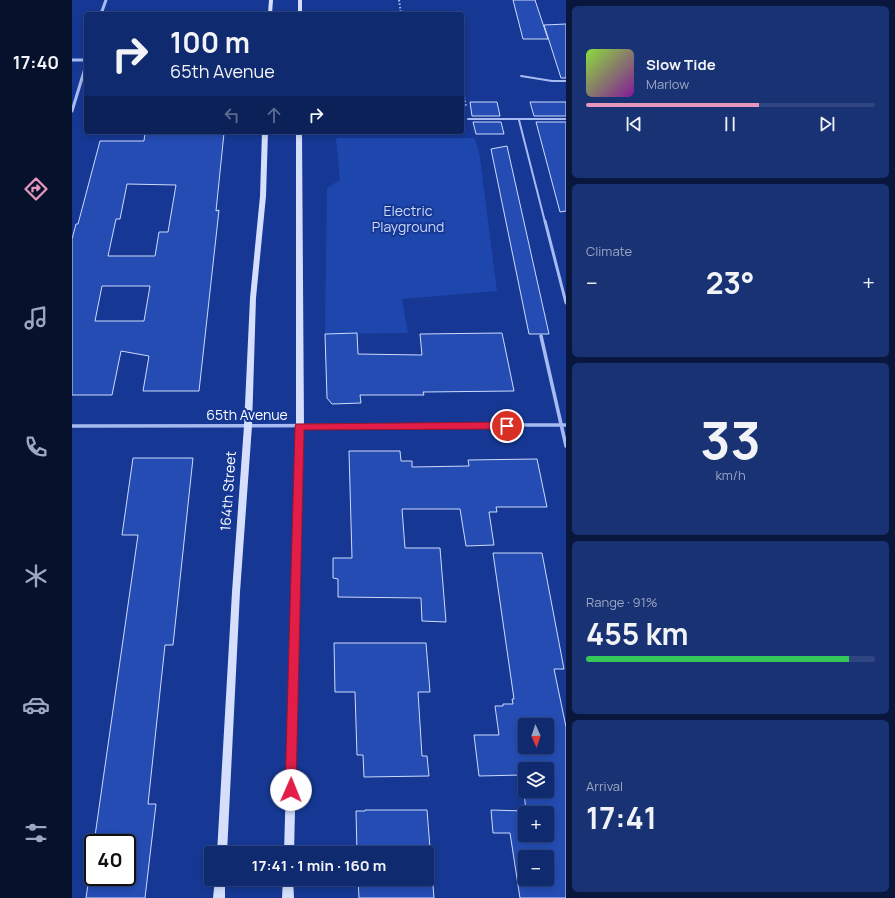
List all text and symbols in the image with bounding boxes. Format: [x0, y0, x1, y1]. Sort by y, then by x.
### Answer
text: 100 m [170, 23, 250, 61]
icon: right [104, 28, 156, 80]
text: 17:40 [13, 50, 59, 74]
text: Slow Tide [646, 54, 716, 75]
text: 65th Avenue [170, 59, 275, 83]
text: Marlow [646, 75, 689, 93]
icon: left [221, 104, 243, 126]
icon: ahead [263, 104, 285, 126]
icon: right [305, 104, 327, 126]
icon: previous [623, 113, 645, 135]
icon: pause [719, 113, 741, 135]
icon: next [816, 113, 838, 135]
icon: directions [22, 175, 50, 203]
park label: Electric Playground [372, 201, 444, 236]
text: Climate [586, 242, 632, 260]
text: 23° [706, 262, 755, 303]
text: − [586, 268, 598, 298]
text: + [862, 268, 875, 298]
icon: music [22, 304, 50, 332]
text: 33 [700, 404, 761, 475]
street label: 65th Avenue [206, 405, 288, 424]
pin [490, 409, 524, 443]
icon: arrive [496, 415, 518, 437]
icon: phone [22, 433, 50, 461]
street label: 164th Street [215, 450, 240, 532]
text: km/h [715, 466, 746, 484]
icon: climate [22, 562, 50, 590]
text: Range · 91% [586, 593, 657, 611]
text: 455 km [586, 613, 689, 654]
icon: car [22, 691, 50, 719]
north arrow [518, 718, 554, 754]
map controls [518, 718, 554, 886]
button: layers [518, 762, 554, 798]
position arrow [270, 769, 312, 811]
text: Arrival [586, 777, 623, 795]
text: 17:41 [586, 797, 657, 838]
button: + [518, 806, 554, 842]
icon: filters [22, 819, 50, 847]
speed limit sign: 40 [84, 834, 136, 886]
button: − [518, 850, 554, 886]
text: 17:41 · 1 min · 160 m [252, 855, 386, 876]

